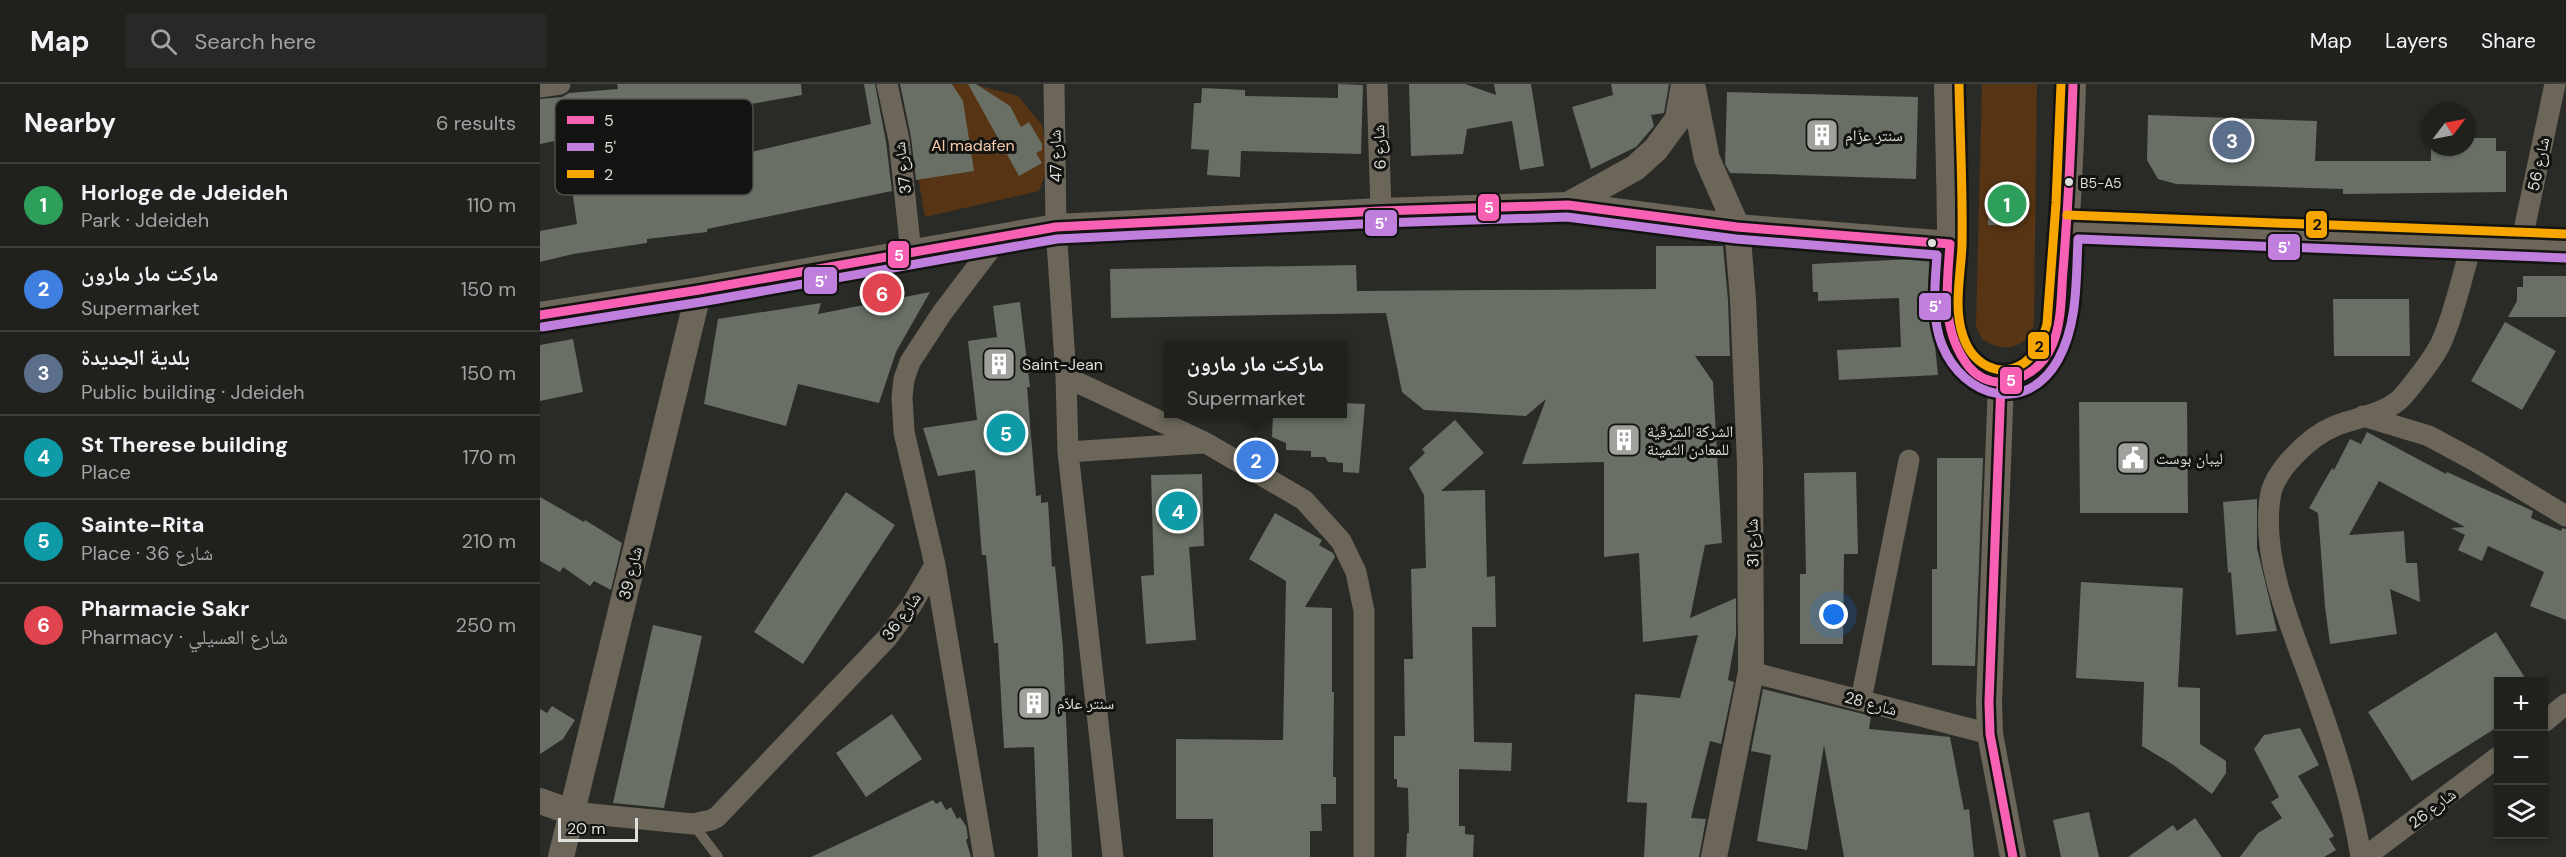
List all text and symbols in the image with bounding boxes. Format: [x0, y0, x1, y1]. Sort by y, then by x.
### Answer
search box [126, 14, 546, 68]
text: Map [30, 23, 90, 60]
icon: search [147, 25, 180, 58]
text: Search here [195, 27, 316, 56]
text: Map [2310, 27, 2352, 55]
text: Layers [2385, 27, 2448, 55]
text: Share [2481, 27, 2536, 55]
legend [555, 99, 753, 195]
north arrow [2422, 102, 2476, 156]
text: Nearby [24, 106, 116, 140]
text: 6 results [436, 110, 516, 136]
text: 5 [604, 110, 614, 131]
building icon: سنتر عزّام [1804, 117, 1840, 153]
pin: 3 [2212, 118, 2252, 162]
street label: شارع 6 [1368, 124, 1391, 170]
place label: سنتر عزّام [1845, 125, 1903, 146]
street label: شارع 47 [1045, 129, 1066, 183]
park label: Al madafen [931, 135, 1015, 156]
street label: شارع 56 [2523, 135, 2554, 193]
text: 5' [604, 137, 616, 158]
street label: شارع 37 [889, 141, 916, 195]
text: 2 [604, 164, 613, 185]
place label: B5-A5 [2080, 174, 2121, 192]
marker: B5-A5 [2063, 176, 2075, 188]
text: Horloge de Jdeideh [81, 178, 288, 207]
pin: 1 [1988, 182, 2026, 226]
text: 1 [40, 192, 47, 218]
text: 110 m [467, 192, 516, 218]
line badge: 5 [1477, 193, 1500, 222]
text: 5 [1484, 197, 1494, 218]
text: Park · Jdeideh [81, 207, 209, 233]
line badge: 5' [1364, 209, 1398, 237]
line badge: 2 [2305, 210, 2328, 239]
text: 5' [1375, 213, 1388, 234]
text: 2 [2312, 214, 2322, 235]
line badge: 5' [2267, 233, 2301, 261]
unlabelled marker [1926, 237, 1938, 249]
text: 5' [2278, 237, 2291, 258]
line badge: 5 [887, 240, 910, 269]
text: 5 [894, 245, 904, 266]
text: ماركت مار مارون [81, 259, 218, 288]
line badge: 5' [803, 266, 838, 295]
pin: 6 [862, 270, 902, 316]
text: 5' [815, 271, 828, 292]
text: 2 [38, 276, 49, 302]
text: 150 m [461, 276, 516, 302]
line badge: 5' [1918, 292, 1952, 321]
text: Supermarket [81, 295, 200, 321]
text: 5' [1929, 296, 1942, 317]
line badge: 2 [2027, 331, 2050, 360]
text: 2 [2034, 336, 2044, 357]
popup [1164, 340, 1347, 418]
text: بلدية الجديدة [81, 343, 190, 372]
building icon: Saint-Jean [981, 346, 1017, 382]
text: ماركت مار مارون [1187, 349, 1324, 378]
place label: Saint-Jean [1022, 354, 1103, 375]
text: 3 [37, 360, 50, 386]
text: 150 m [461, 360, 516, 386]
line badge: 5 [1999, 366, 2023, 395]
text: 5 [2006, 370, 2016, 391]
text: Public building · Jdeideh [81, 379, 305, 405]
text: Supermarket [1187, 385, 1305, 411]
pin: 5 [986, 410, 1026, 456]
place label: الشركة الشرقية للمعادن الثمينة [1647, 421, 1733, 460]
building icon: الشركة الشرقية للمعادن الثمينة [1606, 422, 1642, 458]
text: St Therese building [81, 430, 288, 459]
pin: 2 [1236, 438, 1276, 482]
public building icon: ليبان بوست [2115, 440, 2151, 476]
text: 4 [37, 444, 50, 470]
text: 170 m [463, 444, 516, 470]
place label: ليبان بوست [2156, 448, 2223, 469]
text: Place [81, 459, 131, 485]
pin: 4 [1158, 488, 1198, 534]
text: Sainte-Rita [81, 510, 204, 539]
street label: شارع 31 [1742, 518, 1763, 568]
text: 5 [37, 528, 50, 554]
text: 210 m [461, 528, 516, 554]
text: Place · شارع 36 [81, 540, 213, 566]
street label: شارع 39 [614, 545, 647, 602]
street label: شارع 36 [877, 588, 926, 644]
text: Pharmacie Sakr [81, 594, 249, 623]
your location [1819, 600, 1848, 629]
text: 6 [37, 612, 50, 638]
text: 250 m [455, 612, 516, 638]
text: Pharmacy · شارع العسيلي [81, 624, 288, 650]
map controls [2494, 677, 2548, 839]
button: + [2494, 677, 2548, 731]
building icon: سنتر علاّم [1016, 685, 1052, 721]
street label: شارع 28 [1842, 686, 1899, 721]
place label: سنتر علاّم [1057, 693, 1114, 714]
button: − [2494, 731, 2548, 785]
street label: شارع 26 [2404, 784, 2460, 833]
button: layers [2494, 785, 2548, 839]
scale bar [558, 815, 638, 842]
text: 20 m [567, 818, 606, 839]

